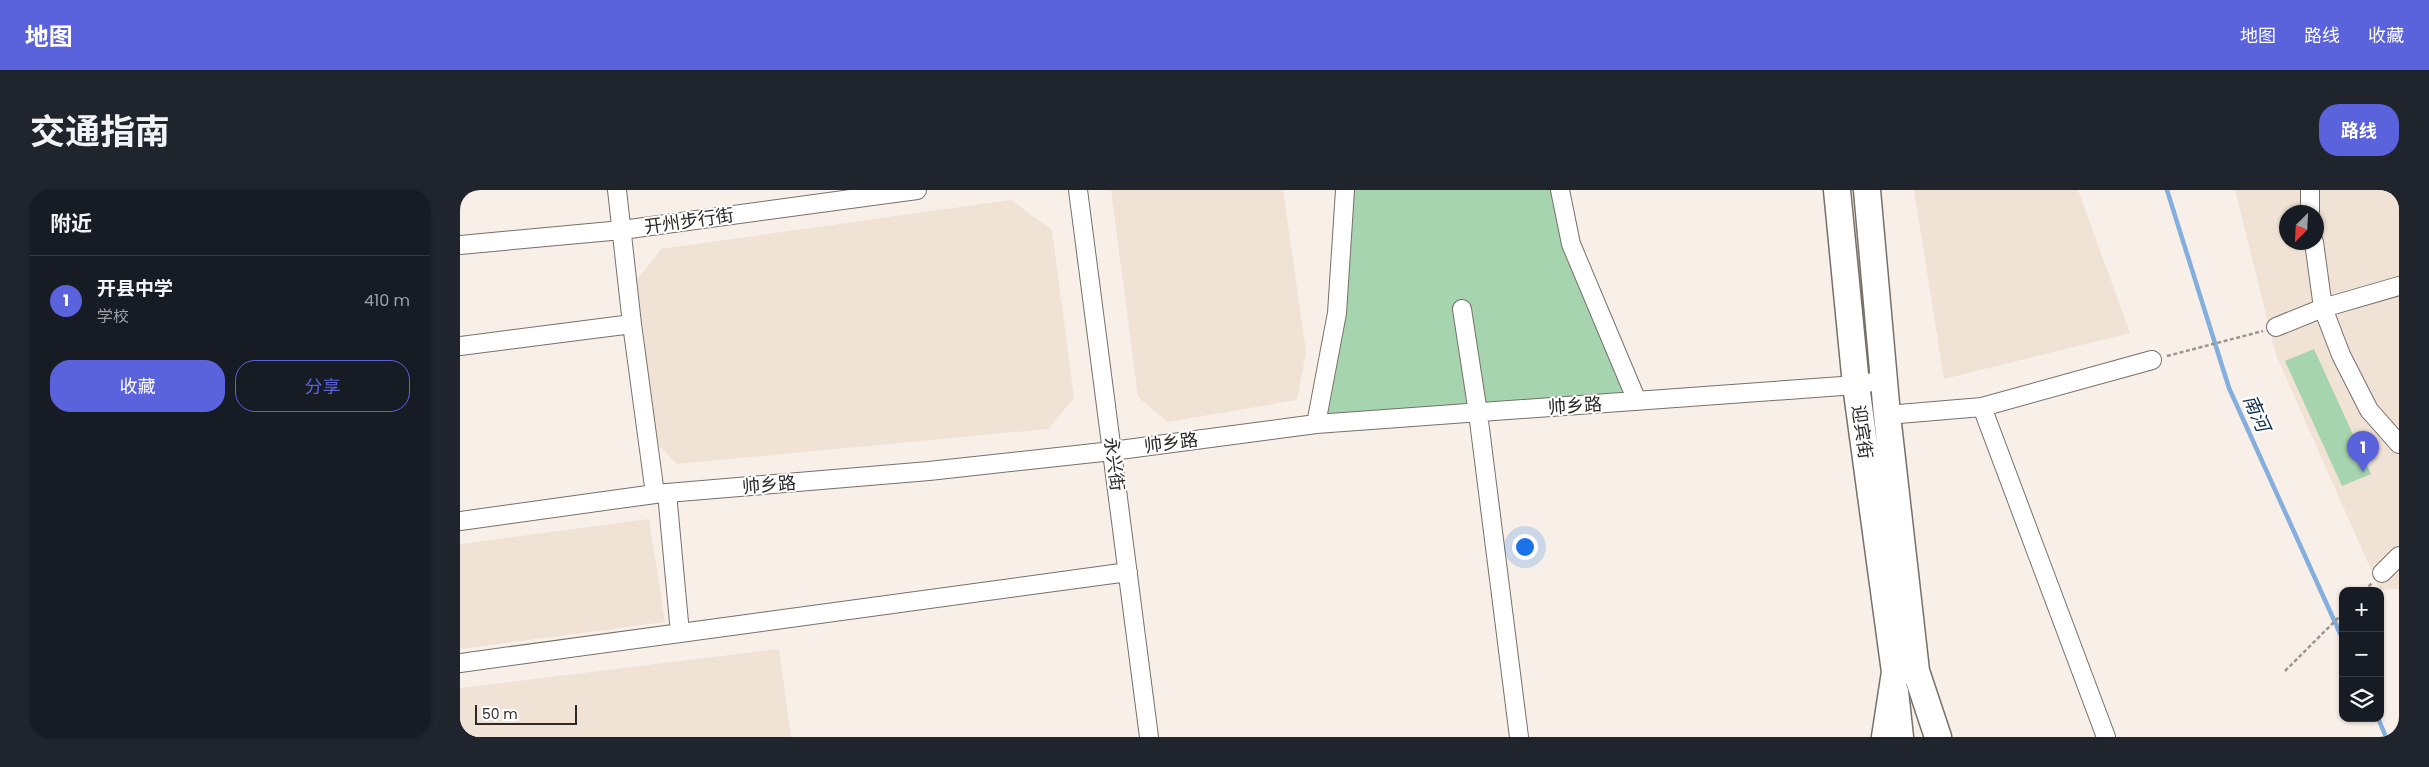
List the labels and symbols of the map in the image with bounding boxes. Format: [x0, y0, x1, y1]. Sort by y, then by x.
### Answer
street label: 开州步行街 [643, 202, 735, 239]
north arrow [2279, 205, 2324, 250]
water label: 南河 [2236, 390, 2278, 440]
street label: 帅乡路 [1547, 391, 1603, 420]
street label: 迎宾街 [1846, 403, 1879, 460]
street label: 帅乡路 [1143, 427, 1199, 458]
pin: 1 [2347, 431, 2379, 472]
street label: 永兴街 [1099, 436, 1130, 492]
street label: 帅乡路 [741, 470, 797, 499]
your location [1512, 534, 1538, 560]
scale bar [475, 702, 578, 725]

